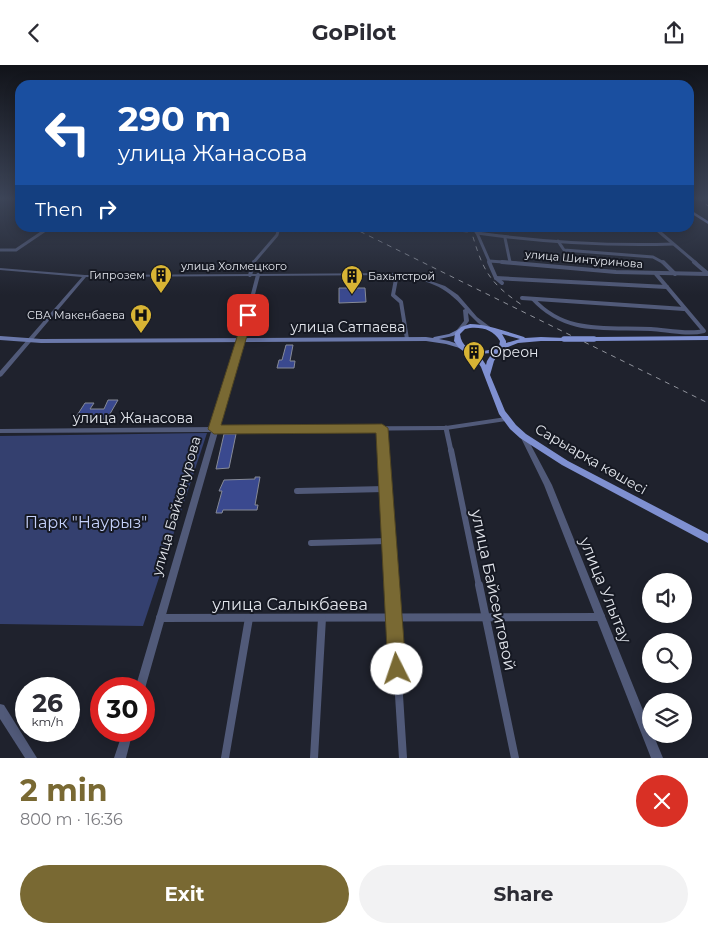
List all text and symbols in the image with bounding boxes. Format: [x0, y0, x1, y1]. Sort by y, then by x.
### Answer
icon: back [20, 19, 48, 47]
text: GoPilot [312, 19, 396, 46]
icon: share [660, 19, 688, 47]
text: 290 m [118, 97, 231, 140]
icon: left [35, 100, 100, 165]
text: улица Жанасова [118, 140, 307, 167]
icon: right [93, 195, 121, 223]
text: Then [35, 198, 83, 221]
street label: улица Шинтуринова [524, 247, 644, 271]
street label: улица Холмецкого [180, 259, 287, 273]
building icon: Гипрозем [149, 263, 173, 294]
building icon: Бахытстрой [340, 264, 364, 295]
place label: Гипрозем [89, 268, 145, 282]
place label: Бахытстрой [368, 269, 435, 283]
pin [227, 294, 269, 336]
icon: arrive [234, 301, 262, 329]
hospital icon: СВА Макенбаева [129, 303, 153, 334]
place label: СВА Макенбаева [27, 308, 125, 322]
street label: улица Сатпаева [290, 318, 406, 336]
building icon: Ореон [462, 340, 486, 371]
place label: Ореон [490, 343, 539, 361]
street label: улица Жанасова [72, 409, 193, 427]
street label: Сарыарқа көшесі [532, 420, 650, 498]
street label: улица Байконурова [147, 434, 205, 579]
street label: улица Байсеитовой [467, 507, 520, 672]
park label: Парк "Наурыз" [25, 513, 147, 532]
street label: улица Улытау [575, 533, 636, 646]
map controls [642, 573, 692, 743]
button: sound [642, 573, 692, 623]
street label: улица Салыкбаева [211, 595, 368, 614]
button: search [642, 633, 692, 683]
position arrow [370, 642, 422, 694]
speed limit sign: 30 [90, 677, 155, 742]
text: 26 [32, 688, 63, 718]
button: layers [642, 693, 692, 743]
text: km/h [31, 714, 64, 729]
text: 2 min [20, 772, 107, 809]
button: close [636, 775, 688, 827]
text: 800 m · 16:36 [20, 810, 123, 829]
button: Exit [20, 865, 349, 923]
button: Share [359, 865, 688, 923]

